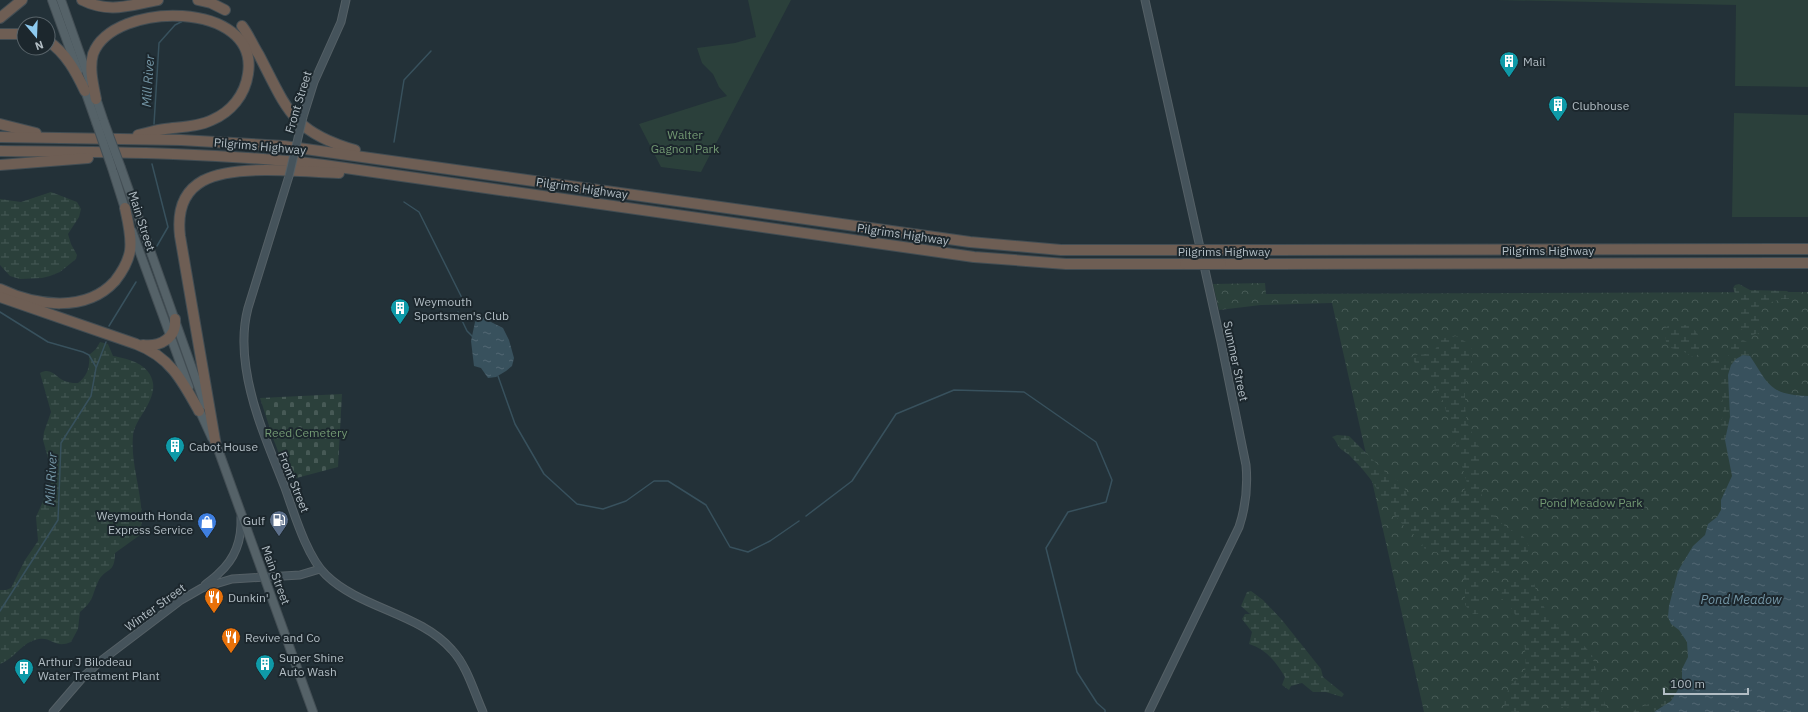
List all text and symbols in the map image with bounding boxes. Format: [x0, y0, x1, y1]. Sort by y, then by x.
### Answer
north arrow [16, 16, 56, 56]
text: N [33, 38, 45, 53]
building icon: Mail [1498, 50, 1520, 78]
water label: Mill River [138, 53, 158, 108]
place label: Mail [1523, 54, 1545, 69]
street label: Front Street [281, 69, 315, 135]
building icon: Clubhouse [1547, 94, 1569, 122]
place label: Clubhouse [1572, 98, 1630, 113]
park label: Walter Gagnon Park [651, 127, 720, 156]
street label: Pilgrims Highway [213, 134, 307, 158]
street label: Pilgrims Highway [535, 174, 629, 202]
street label: Main Street [125, 189, 159, 253]
street label: Pilgrims Highway [856, 220, 950, 248]
street label: Pilgrims Highway [1502, 243, 1594, 258]
street label: Pilgrims Highway [1178, 244, 1270, 259]
place label: Weymouth Sportsmen's Club [414, 294, 509, 323]
building icon: Weymouth Sportsmen's Club [389, 297, 411, 325]
street label: Summer Street [1220, 320, 1252, 402]
park label: Reed Cemetery [265, 425, 347, 440]
building icon: Cabot House [164, 435, 186, 463]
place label: Cabot House [189, 439, 258, 454]
street label: Front Street [275, 449, 313, 515]
water label: Mill River [41, 451, 61, 506]
park label: Pond Meadow Park [1539, 495, 1643, 510]
place label: Weymouth Honda Express Service [97, 508, 194, 537]
fuel station icon: Gulf [268, 509, 290, 537]
shop icon: Weymouth Honda Express Service [196, 511, 218, 539]
place label: Gulf [243, 513, 265, 528]
street label: Main Street [258, 543, 294, 607]
street label: Winter Street [122, 580, 188, 634]
restaurant icon: Dunkin' [203, 586, 225, 614]
place label: Dunkin' [228, 590, 269, 605]
water label: Pond Meadow [1700, 591, 1782, 608]
restaurant icon: Revive and Co [220, 626, 242, 654]
place label: Revive and Co [245, 630, 321, 645]
place label: Super Shine Auto Wash [279, 650, 344, 679]
building icon: Super Shine Auto Wash [254, 653, 276, 681]
place label: Arthur J Bilodeau Water Treatment Plant [38, 654, 160, 683]
building icon: Arthur J Bilodeau Water Treatment Plant [13, 657, 35, 685]
scale bar [1664, 670, 1748, 696]
text: 100 m [1670, 676, 1705, 691]

